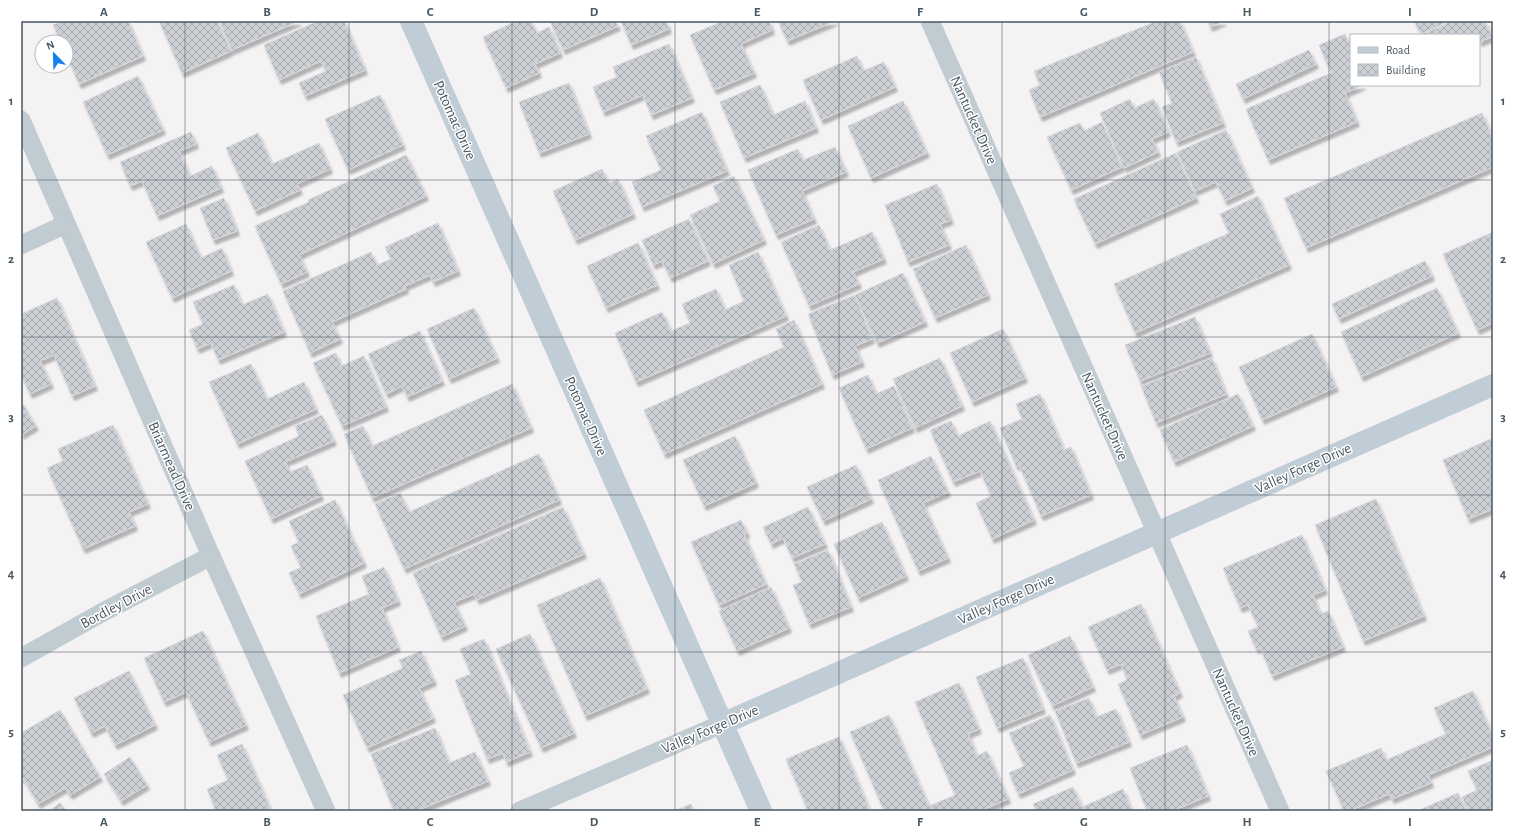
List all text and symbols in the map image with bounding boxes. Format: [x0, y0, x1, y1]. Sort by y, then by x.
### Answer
text: A [100, 6, 108, 19]
text: B [263, 6, 271, 19]
text: C [427, 6, 434, 19]
text: D [590, 6, 599, 19]
text: E [754, 6, 761, 19]
text: F [917, 6, 924, 19]
text: G [1080, 6, 1088, 19]
text: H [1242, 6, 1252, 19]
text: I [1408, 6, 1412, 19]
north arrow [34, 34, 74, 74]
legend [1350, 34, 1480, 86]
text: N [45, 39, 56, 52]
text: Road [1386, 44, 1410, 56]
text: Building [1386, 64, 1426, 76]
street label: Nantucket Drive [947, 74, 1000, 167]
street label: Potomac Drive [430, 78, 479, 162]
text: 1 [9, 95, 13, 108]
text: 1 [1501, 95, 1505, 108]
text: 2 [8, 253, 14, 266]
text: 2 [1500, 253, 1506, 266]
street label: Nantucket Drive [1078, 370, 1131, 463]
street label: Potomac Drive [561, 374, 610, 458]
text: 3 [8, 411, 14, 424]
text: 3 [1500, 411, 1506, 424]
street label: Briarmead Drive [145, 420, 198, 513]
street label: Valley Forge Drive [1253, 440, 1354, 496]
text: 4 [8, 568, 15, 581]
text: 4 [1500, 568, 1507, 581]
street label: Valley Forge Drive [956, 571, 1057, 627]
street label: Bordley Drive [78, 581, 154, 631]
street label: Nantucket Drive [1209, 666, 1262, 759]
street label: Valley Forge Drive [660, 702, 761, 757]
text: 5 [8, 726, 14, 739]
text: 5 [1500, 726, 1506, 739]
text: A [100, 816, 108, 829]
text: B [263, 816, 271, 829]
text: C [427, 816, 434, 829]
text: D [590, 816, 599, 829]
text: E [754, 816, 761, 829]
text: F [917, 816, 924, 829]
text: G [1080, 816, 1088, 829]
text: H [1242, 816, 1252, 829]
text: I [1408, 816, 1412, 829]

